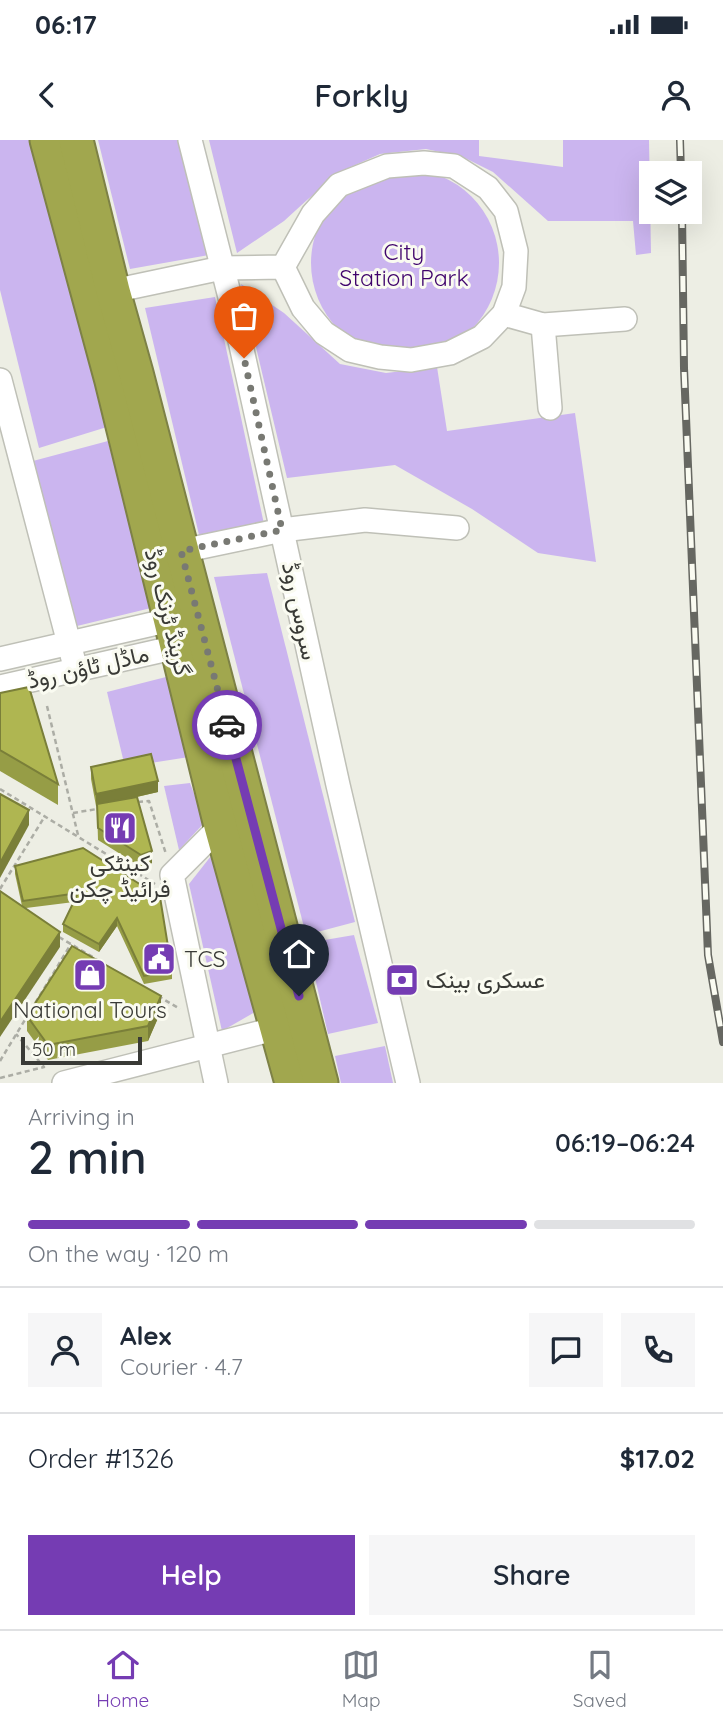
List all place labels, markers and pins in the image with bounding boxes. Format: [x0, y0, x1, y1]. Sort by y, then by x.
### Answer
pin [214, 286, 274, 358]
restaurant icon: کینٹکی فرائیڈ چکن [101, 809, 139, 847]
place label: کینٹکی فرائیڈ چکن [70, 848, 170, 905]
pin [269, 924, 329, 996]
public building icon: TCS [140, 940, 178, 978]
place label: TCS [184, 944, 225, 973]
shop icon: National Tours [71, 956, 109, 994]
bank icon: عسکری بینک [383, 961, 421, 999]
place label: عسکری بینک [426, 965, 545, 995]
place label: National Tours [13, 995, 167, 1024]

